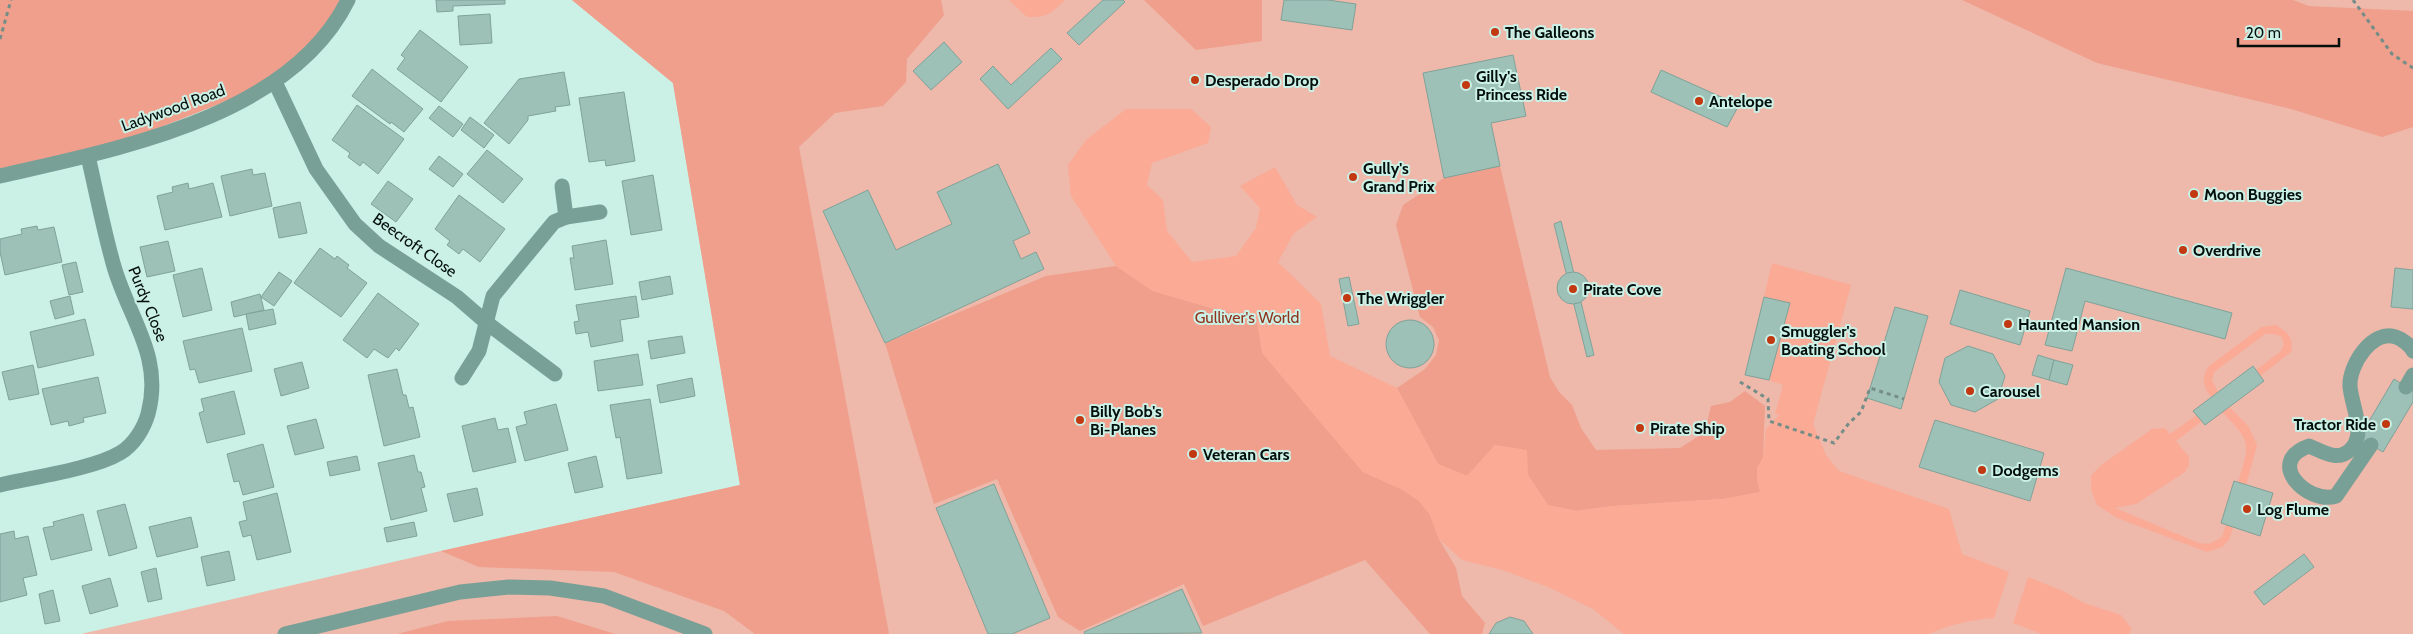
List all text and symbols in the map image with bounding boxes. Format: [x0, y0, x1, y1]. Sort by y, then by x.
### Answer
scale bar [2238, 15, 2339, 47]
place label: The Galleons [1505, 23, 1595, 42]
text: 20 m [2246, 24, 2281, 42]
marker: The Galleons [1489, 26, 1501, 38]
place label: Gilly's Princess Ride [1476, 67, 1567, 104]
place label: Desperado Drop [1205, 71, 1319, 90]
marker: Desperado Drop [1189, 74, 1201, 86]
marker: Gilly's Princess Ride [1460, 79, 1472, 91]
street label: Ladywood Road [119, 80, 227, 136]
place label: Antelope [1709, 92, 1772, 111]
marker: Antelope [1693, 95, 1705, 107]
place label: Gully's Grand Prix [1363, 159, 1435, 196]
marker: Gully's Grand Prix [1347, 171, 1359, 183]
place label: Moon Buggies [2204, 185, 2302, 204]
marker: Moon Buggies [2188, 188, 2200, 200]
street label: Beecroft Close [369, 209, 461, 281]
place label: Overdrive [2193, 241, 2261, 260]
marker: Overdrive [2177, 244, 2189, 256]
street label: Purdy Close [124, 263, 172, 345]
place label: Pirate Cove [1583, 280, 1661, 299]
marker: Pirate Cove [1567, 283, 1579, 295]
place label: The Wriggler [1357, 289, 1445, 308]
marker: The Wriggler [1341, 292, 1353, 304]
park label: Gulliver's World [1195, 308, 1299, 327]
place label: Haunted Mansion [2018, 315, 2140, 334]
marker: Haunted Mansion [2002, 318, 2014, 330]
place label: Smuggler's Boating School [1781, 322, 1886, 359]
marker: Smuggler's Boating School [1765, 334, 1777, 346]
place label: Carousel [1980, 382, 2040, 401]
marker: Carousel [1964, 385, 1976, 397]
place label: Billy Bob's Bi-Planes [1090, 402, 1162, 439]
marker: Billy Bob's Bi-Planes [1074, 414, 1086, 426]
place label: Tractor Ride [2293, 415, 2376, 434]
marker: Tractor Ride [2380, 418, 2392, 430]
place label: Pirate Ship [1650, 419, 1725, 438]
marker: Pirate Ship [1634, 422, 1646, 434]
place label: Veteran Cars [1203, 445, 1290, 464]
marker: Veteran Cars [1187, 448, 1199, 460]
place label: Dodgems [1992, 461, 2059, 480]
marker: Dodgems [1976, 464, 1988, 476]
place label: Log Flume [2257, 500, 2329, 519]
marker: Log Flume [2241, 503, 2253, 515]

